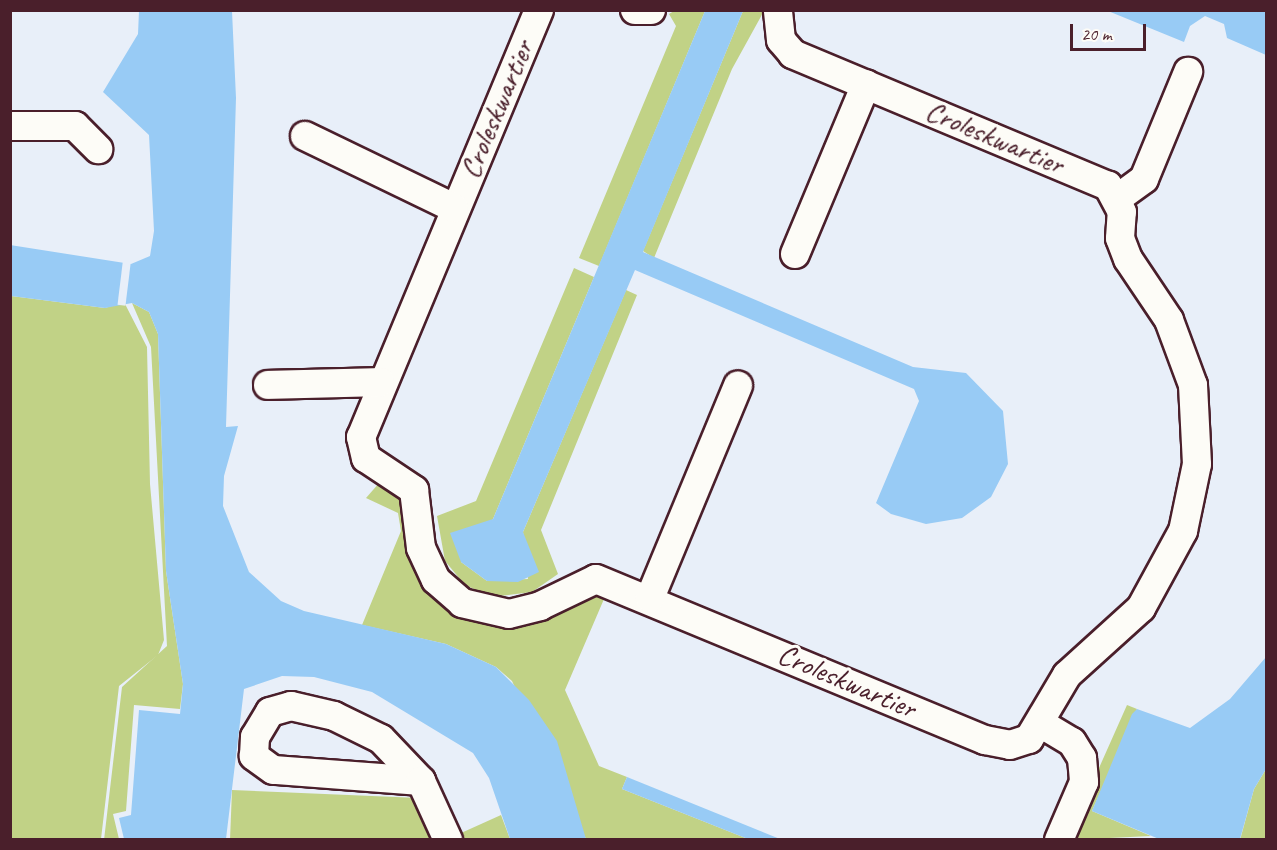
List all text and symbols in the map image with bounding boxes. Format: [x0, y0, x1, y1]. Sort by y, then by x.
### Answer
scale bar [1073, 12, 1150, 50]
text: 20 m [1081, 23, 1112, 45]
street label: Croleskwartier [451, 35, 541, 183]
street label: Croleskwartier [921, 92, 1069, 182]
street label: Croleskwartier [773, 636, 921, 726]

